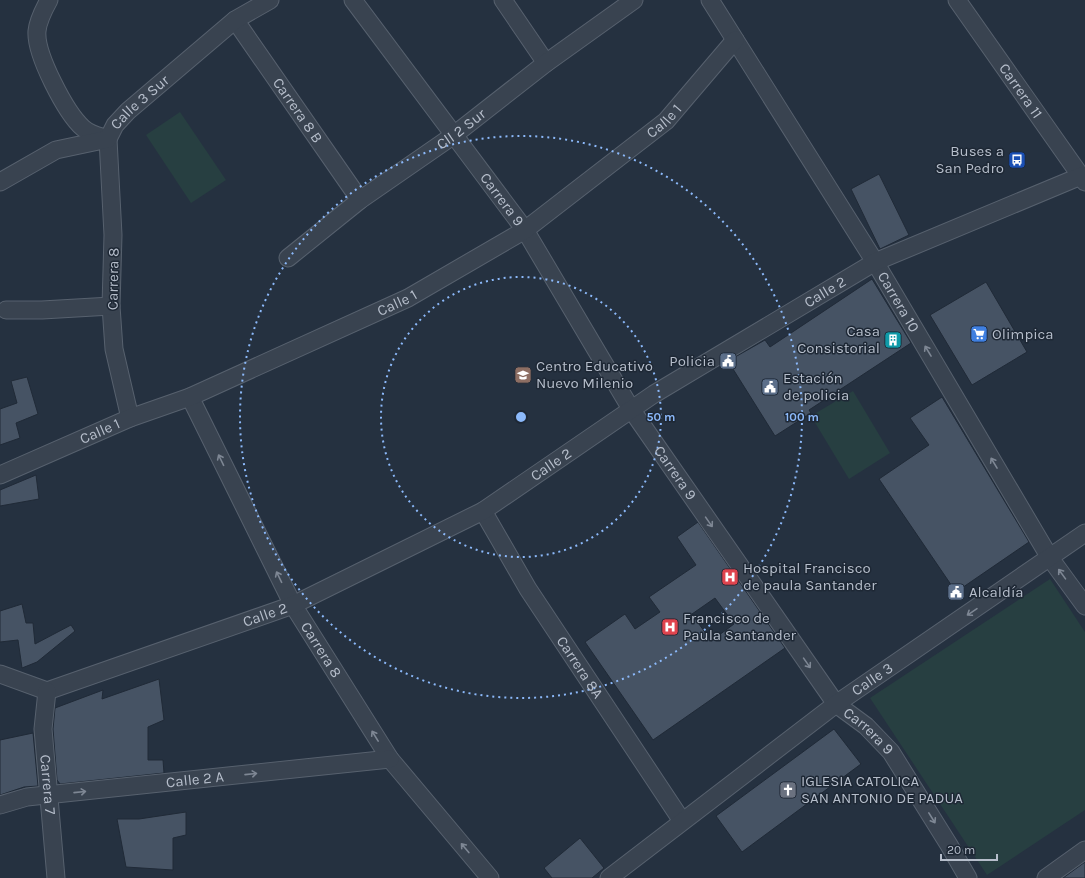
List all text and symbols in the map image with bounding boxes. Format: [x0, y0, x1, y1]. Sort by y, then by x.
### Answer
street label: Carrera 11 [995, 60, 1046, 122]
street label: Calle 3 Sur [106, 71, 173, 133]
street label: Carrera 8 B [269, 74, 327, 146]
street label: Calle 1 [643, 100, 686, 142]
street label: Cll 2 Sur [433, 104, 490, 153]
place label: Buses a San Pedro [936, 142, 1004, 177]
bus stop icon: Buses a San Pedro [1007, 150, 1027, 170]
street label: Carrera 9 [476, 169, 528, 230]
street label: Carrera 8 [103, 248, 123, 310]
street label: Carrera 10 [874, 268, 923, 335]
street label: Calle 2 [801, 272, 849, 311]
street label: Calle 1 [374, 286, 420, 320]
place label: Casa Consistorial [797, 322, 880, 357]
supermarket icon: Olimpica [969, 324, 989, 344]
place label: Olimpica [992, 325, 1054, 343]
building icon: Casa Consistorial [883, 330, 903, 350]
one-way arrow [923, 345, 931, 357]
public building icon: Policia [718, 351, 738, 371]
place label: Policia [669, 352, 715, 370]
place label: Centro Educativo Nuevo Milenio [536, 357, 653, 392]
school or university icon: Centro Educativo Nuevo Milenio [513, 365, 533, 385]
place label: Estación de policia [783, 369, 849, 404]
public building icon: Estación de policia [760, 377, 780, 397]
centre of rings [514, 410, 528, 424]
text: 50 m [647, 410, 676, 424]
text: 100 m [785, 410, 819, 424]
street label: Calle 1 [77, 415, 123, 448]
street label: Carrera 9 [650, 442, 700, 503]
street label: Calle 2 [527, 444, 575, 485]
one-way arrow [217, 454, 224, 466]
one-way arrow [990, 457, 998, 469]
one-way arrow [705, 516, 713, 527]
place label: Hospital Francisco de paula Santander [743, 559, 877, 594]
hospital icon: Hospital Francisco de paula Santander [720, 567, 740, 587]
one-way arrow [1058, 569, 1066, 580]
one-way arrow [274, 571, 282, 583]
public building icon: Alcaldía [946, 582, 966, 602]
place label: Alcaldía [969, 583, 1024, 601]
street label: Calle 2 [240, 599, 290, 631]
one-way arrow [966, 608, 977, 616]
place label: Francisco de Paula Santander [683, 609, 797, 644]
hospital icon: Francisco de Paula Santander [660, 617, 680, 637]
street label: Carrera 8 [297, 619, 345, 681]
street label: Carrera 8A [553, 633, 607, 702]
one-way arrow [803, 657, 811, 668]
street label: Calle 3 [848, 659, 896, 700]
street label: Carrera 9 [840, 704, 898, 758]
one-way arrow [371, 730, 379, 741]
street label: Carrera 7 [36, 754, 59, 815]
street label: Calle 2 A [165, 767, 225, 791]
one-way arrow [244, 770, 257, 778]
place label: IGLESIA CATOLICA SAN ANTONIO DE PADUA [801, 772, 963, 807]
church icon: IGLESIA CATOLICA SAN ANTONIO DE PADUA [778, 780, 798, 800]
one-way arrow [73, 789, 86, 796]
one-way arrow [929, 812, 937, 824]
scale bar [941, 836, 997, 862]
one-way arrow [460, 843, 469, 853]
text: 20 m [947, 843, 975, 857]

